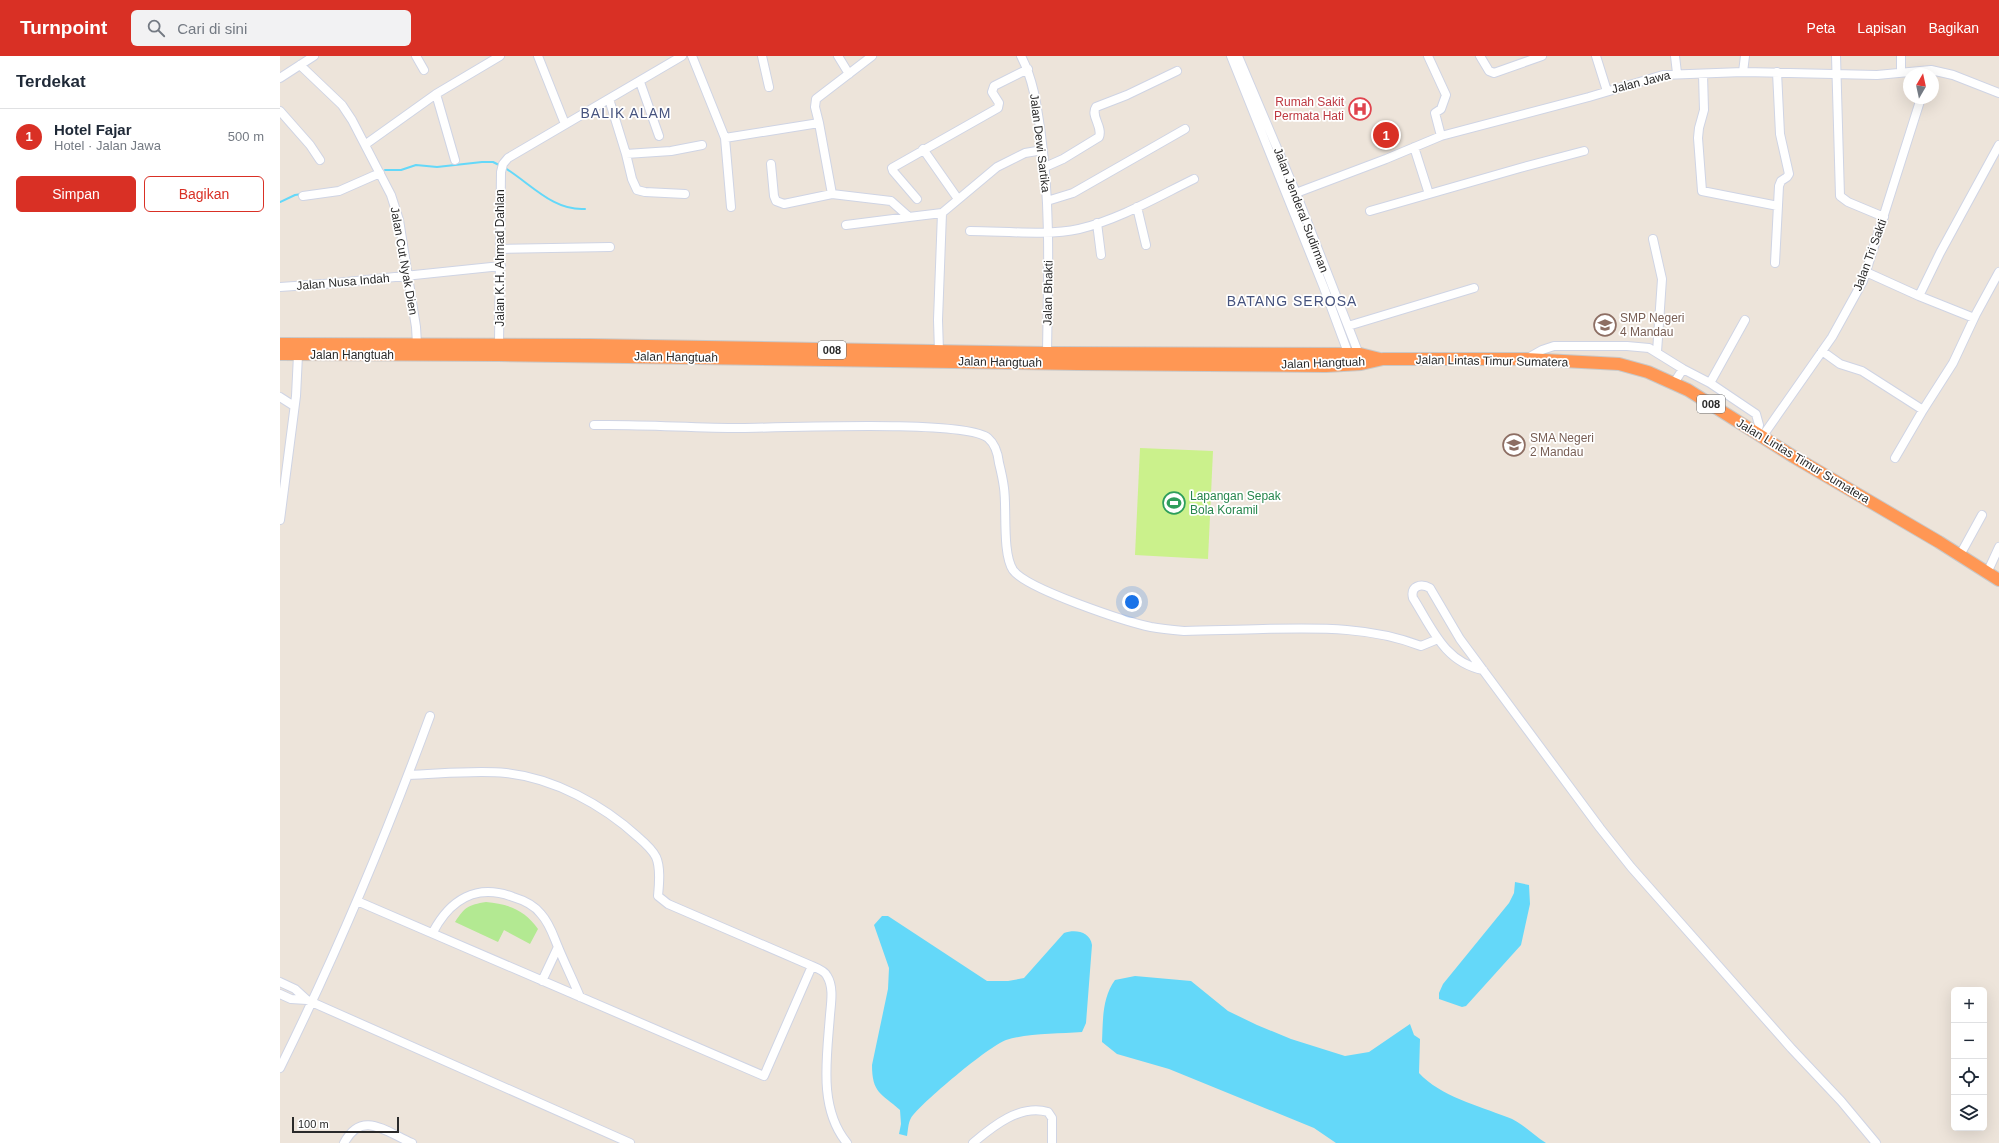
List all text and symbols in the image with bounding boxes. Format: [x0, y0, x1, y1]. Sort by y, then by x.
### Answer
search box [131, 10, 411, 46]
text: Turnpoint [20, 17, 107, 38]
icon: search [145, 17, 167, 39]
text: Cari di sini [177, 20, 247, 37]
text: Peta [1807, 20, 1835, 36]
text: Lapisan [1857, 20, 1906, 36]
text: Bagikan [1928, 20, 1979, 36]
street label: Jalan Jawa [1610, 68, 1672, 96]
north arrow [1903, 68, 1939, 104]
text: Terdekat [16, 72, 86, 91]
street label: Jalan Dewi Sartika [1027, 93, 1053, 193]
place label: Rumah Sakit Permata Hati [1274, 95, 1345, 123]
hospital icon: Rumah Sakit Permata Hati [1347, 96, 1373, 122]
district label: BALIK ALAM [581, 105, 671, 121]
pin: 1 [1373, 120, 1399, 150]
text: Hotel Fajar [54, 121, 132, 138]
text: 1 [25, 129, 33, 144]
text: 500 m [228, 129, 264, 144]
text: Hotel · Jalan Jawa [54, 138, 161, 153]
street label: Jalan Jenderal Sudirman [1271, 146, 1331, 274]
button: Simpan [16, 176, 136, 212]
button: Bagikan [144, 176, 264, 212]
street label: Jalan K.H. Ahmad Dahlan [493, 189, 507, 327]
street label: Jalan Cut Nyak Dien [388, 206, 420, 316]
street label: Jalan Tri Sakti [1851, 217, 1889, 293]
street label: Jalan Bhakti [1040, 260, 1056, 326]
street label: Jalan Nusa Indah [296, 271, 390, 293]
district label: BATANG SEROSA [1227, 293, 1357, 309]
place label: SMP Negeri 4 Mandau [1620, 311, 1684, 339]
school or university icon: SMP Negeri 4 Mandau [1592, 312, 1618, 338]
road number: 008 [818, 341, 846, 359]
street label: Jalan Hangtuah [310, 348, 394, 362]
street label: Jalan Hangtuah [634, 349, 718, 365]
street label: Jalan Lintas Timur Sumatera [1416, 353, 1569, 369]
street label: Jalan Hangtuah [958, 354, 1042, 370]
street label: Jalan Hangtuah [1281, 355, 1365, 371]
road number: 008 [1697, 395, 1725, 413]
street label: Jalan Lintas Timur Sumatera [1734, 416, 1872, 506]
place label: SMA Negeri 2 Mandau [1530, 431, 1594, 459]
school or university icon: SMA Negeri 2 Mandau [1501, 432, 1527, 458]
place label: Lapangan Sepak Bola Koramil [1190, 489, 1282, 517]
sports icon: Lapangan Sepak Bola Koramil [1161, 490, 1187, 516]
your location [1122, 592, 1142, 612]
map controls [1951, 987, 1987, 1131]
button: + [1951, 987, 1987, 1023]
button: − [1951, 1023, 1987, 1059]
button: locate [1951, 1059, 1987, 1095]
button: layers [1951, 1095, 1987, 1131]
scale bar [292, 1115, 399, 1134]
text: 100 m [298, 1118, 329, 1130]

